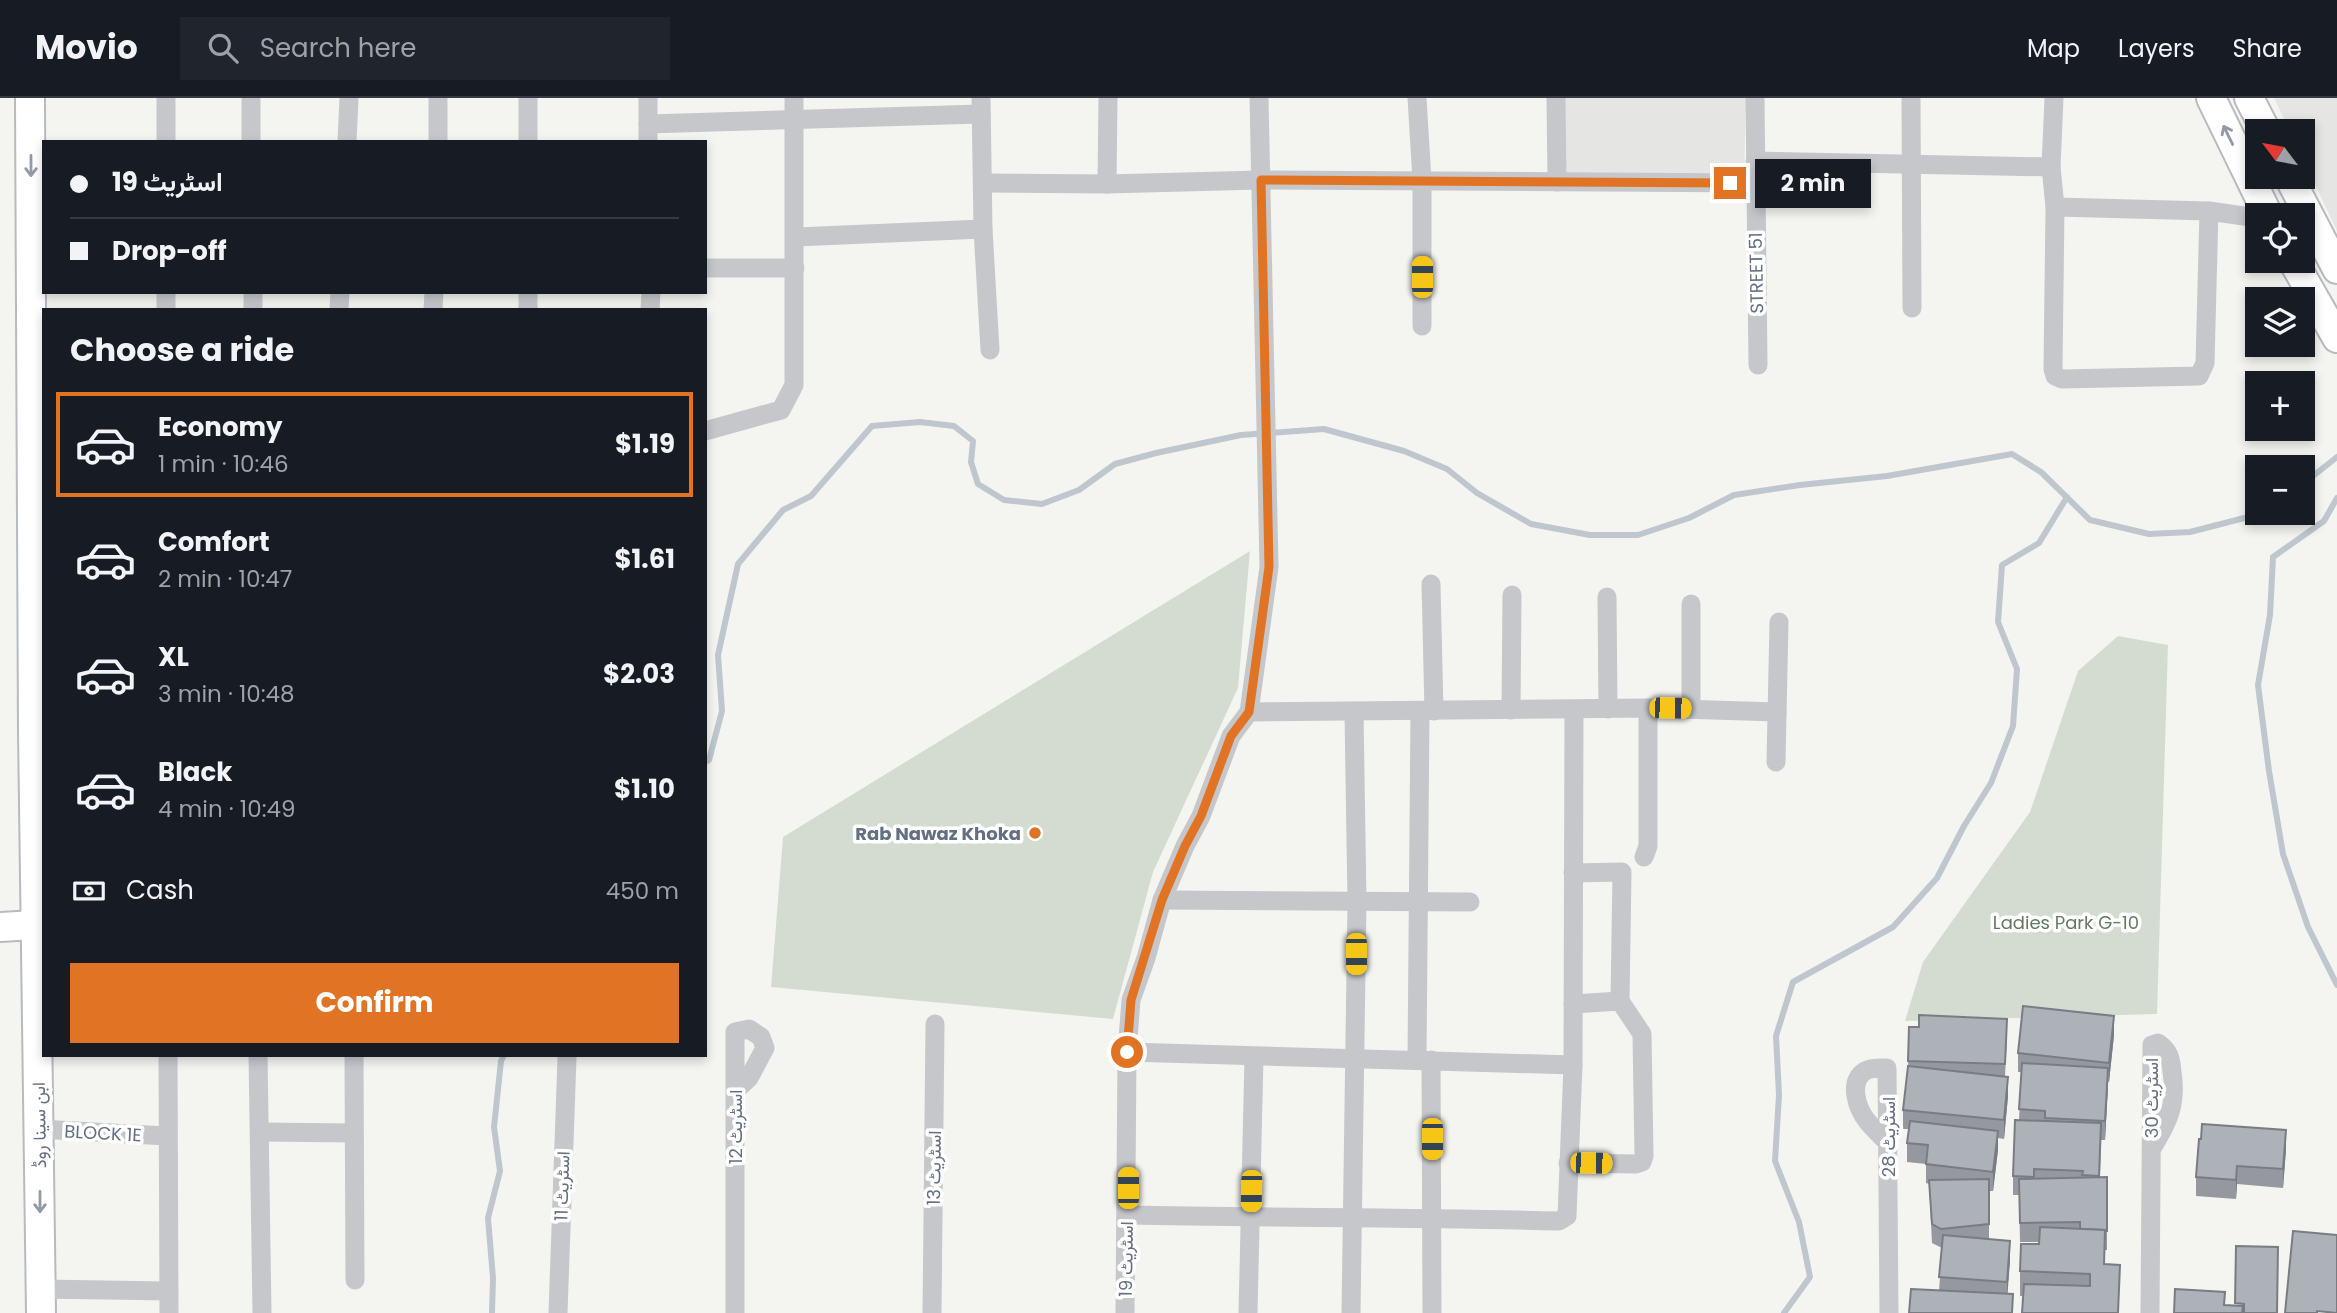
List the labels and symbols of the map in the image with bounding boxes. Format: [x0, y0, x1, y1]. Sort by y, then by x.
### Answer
north arrow [2245, 119, 2315, 189]
one-way arrow [2220, 125, 2234, 146]
one-way arrow [24, 154, 38, 177]
callout: 2 min [1754, 158, 1870, 208]
route end [1714, 167, 1746, 199]
street label: STREET 51 [1743, 232, 1769, 314]
car [1412, 256, 1433, 298]
car [1649, 697, 1692, 719]
place label: Rab Nawaz Khoka [855, 821, 1021, 846]
marker: Rab Nawaz Khoka [1027, 825, 1043, 841]
park label: Ladies Park G-10 [1993, 910, 2139, 935]
car [1346, 933, 1367, 975]
route start [1111, 1036, 1143, 1068]
street label: اسٹریٹ 30 [2139, 1058, 2164, 1138]
street label: ابن سینا روڈ [26, 1082, 52, 1168]
street label: اسٹریٹ 12 [723, 1090, 748, 1164]
street label: اسٹریٹ 28 [1876, 1097, 1901, 1177]
street label: BLOCK 1E [64, 1118, 142, 1148]
car [1422, 1118, 1443, 1160]
street label: اسٹریٹ 13 [921, 1130, 947, 1206]
street label: اسٹریٹ 11 [548, 1151, 576, 1221]
car [1570, 1152, 1613, 1174]
car [1118, 1167, 1139, 1209]
car [1241, 1170, 1262, 1212]
one-way arrow [33, 1190, 47, 1213]
street label: اسٹریٹ 19 [1113, 1221, 1139, 1297]

